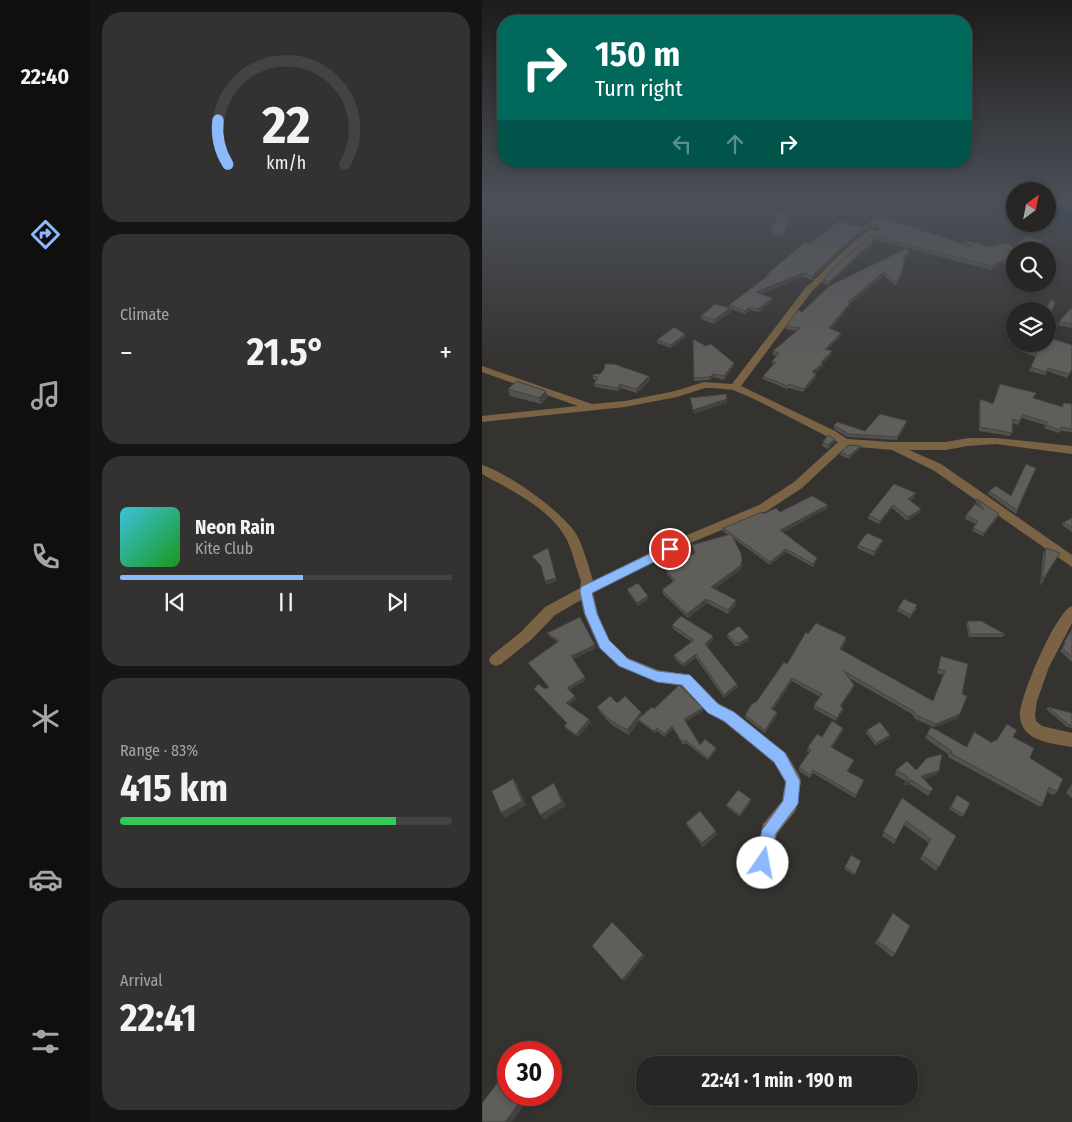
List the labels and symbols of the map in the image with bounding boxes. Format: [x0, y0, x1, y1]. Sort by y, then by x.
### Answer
north arrow [1006, 182, 1056, 232]
pin [649, 528, 691, 570]
position arrow [736, 836, 788, 888]
speed limit sign: 30 [497, 1041, 562, 1106]

